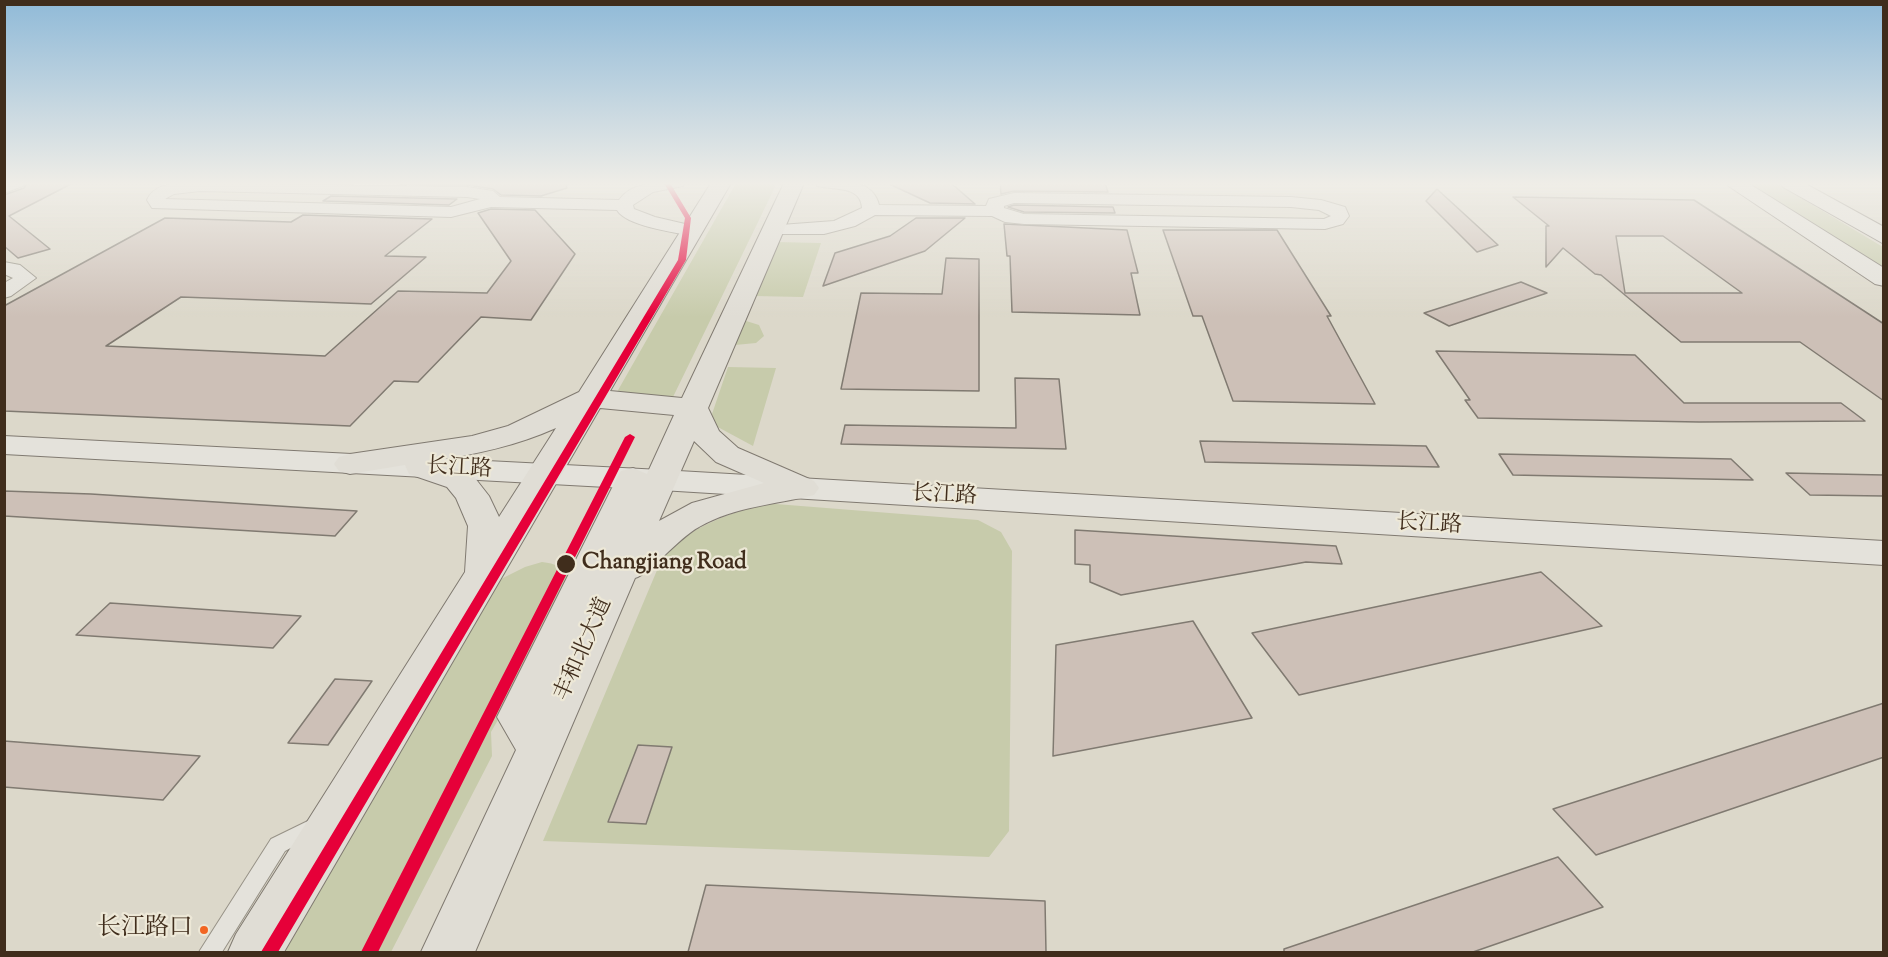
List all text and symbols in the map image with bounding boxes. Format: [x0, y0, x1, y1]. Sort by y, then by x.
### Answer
street label: 长江路 [425, 455, 493, 485]
street label: 长江路 [910, 482, 978, 512]
street label: 长江路 [1395, 511, 1463, 541]
place label: Changjiang Road [582, 551, 747, 577]
marker: Changjiang Road [555, 553, 577, 575]
street label: 丰和北大道 [551, 594, 619, 706]
place label: 长江路口 [97, 916, 193, 944]
marker: 长江路口 [198, 924, 210, 936]

